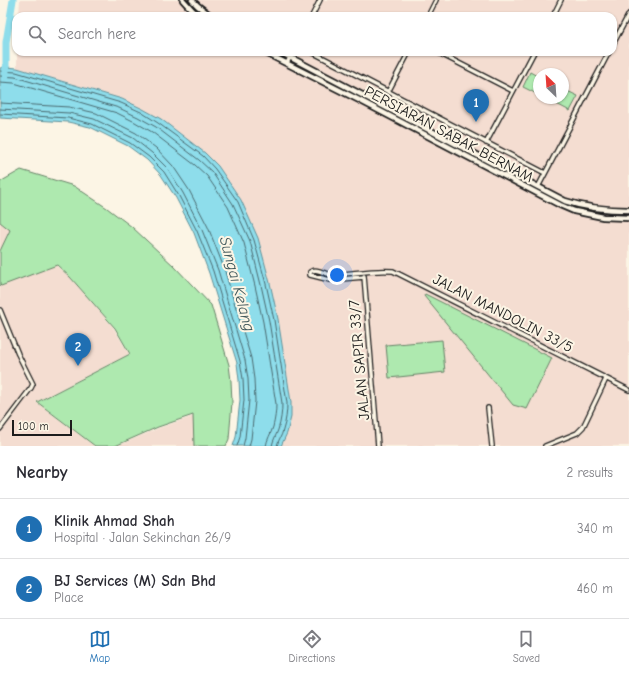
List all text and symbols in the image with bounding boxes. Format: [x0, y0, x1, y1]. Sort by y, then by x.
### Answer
search box [12, 12, 617, 56]
icon: search [26, 23, 48, 45]
text: Search here [58, 25, 136, 43]
north arrow [533, 68, 569, 104]
street label: PERSIARAN SABAK BERNAM [361, 82, 537, 186]
pin: 1 [463, 89, 489, 122]
water label: Sungai Kelang [216, 235, 258, 333]
your location [327, 265, 347, 285]
street label: JALAN MANDOLIN 33/5 [430, 270, 576, 356]
street label: JALAN SAPIR 33/7 [345, 299, 373, 421]
pin: 2 [65, 333, 91, 366]
scale bar [12, 418, 72, 437]
text: 100 m [18, 420, 49, 433]
text: Nearby [16, 463, 67, 482]
text: 2 results [566, 465, 613, 480]
text: Klinik Ahmad Shah [54, 512, 175, 530]
text: 1 [26, 521, 32, 536]
text: 340 m [577, 521, 613, 536]
text: Hospital · Jalan Sekinchan 26/9 [54, 530, 231, 545]
text: BJ Services (M) Sdn Bhd [54, 572, 216, 590]
text: 2 [26, 581, 32, 596]
text: 460 m [577, 581, 613, 596]
text: Place [54, 590, 84, 605]
tab: Map [89, 628, 111, 665]
tab: Directions [289, 628, 335, 665]
tab: Saved [513, 628, 540, 665]

